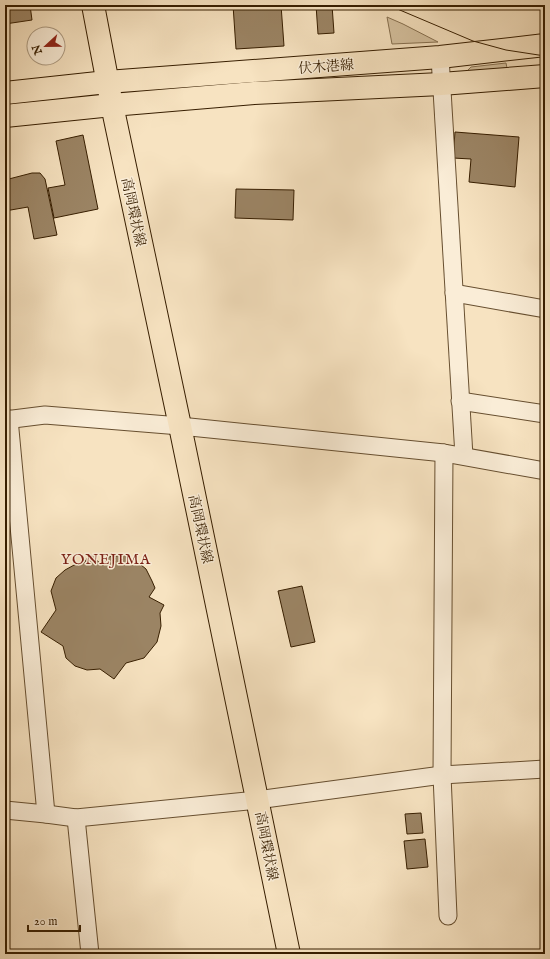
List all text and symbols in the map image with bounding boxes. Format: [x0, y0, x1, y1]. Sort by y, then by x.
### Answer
north arrow [26, 26, 66, 66]
text: N [29, 42, 46, 57]
street label: 伏木港線 [298, 56, 355, 78]
street label: 高岡環状線 [117, 176, 149, 248]
street label: 高岡環状線 [184, 493, 216, 565]
district label: YONEJIMA [61, 550, 151, 569]
street label: 高岡環状線 [251, 810, 282, 882]
scale bar [28, 907, 80, 933]
text: 20 m [34, 914, 57, 929]

